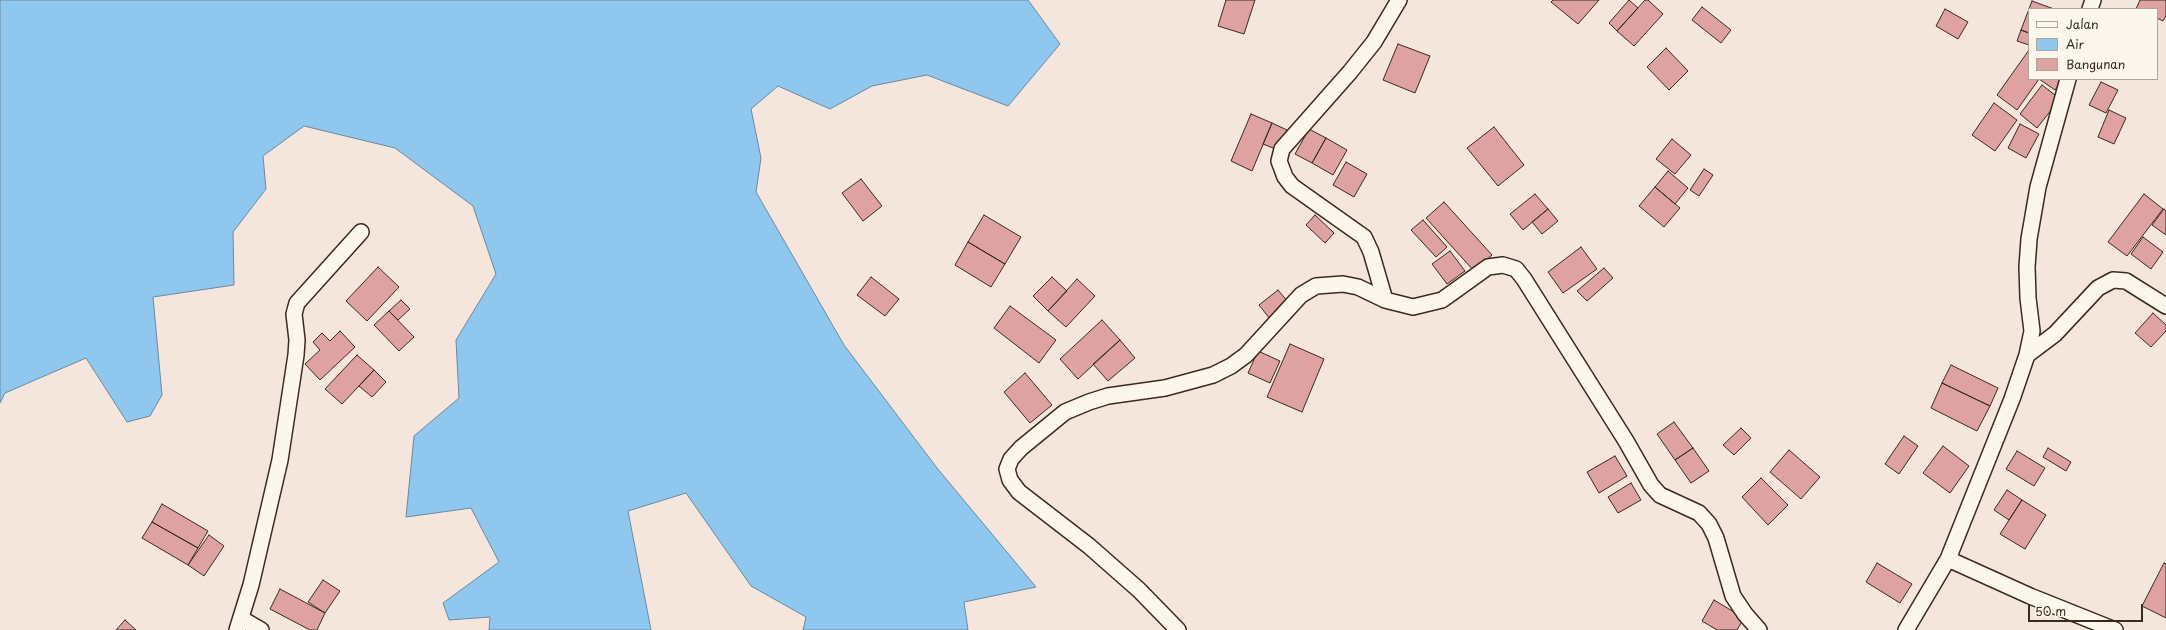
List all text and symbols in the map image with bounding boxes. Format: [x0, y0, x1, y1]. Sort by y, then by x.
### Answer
legend [2028, 8, 2158, 80]
text: Jalan [2066, 15, 2099, 33]
text: Air [2066, 35, 2084, 53]
text: Bangunan [2066, 55, 2125, 73]
scale bar [2030, 596, 2145, 622]
text: 50 m [2035, 602, 2066, 620]

